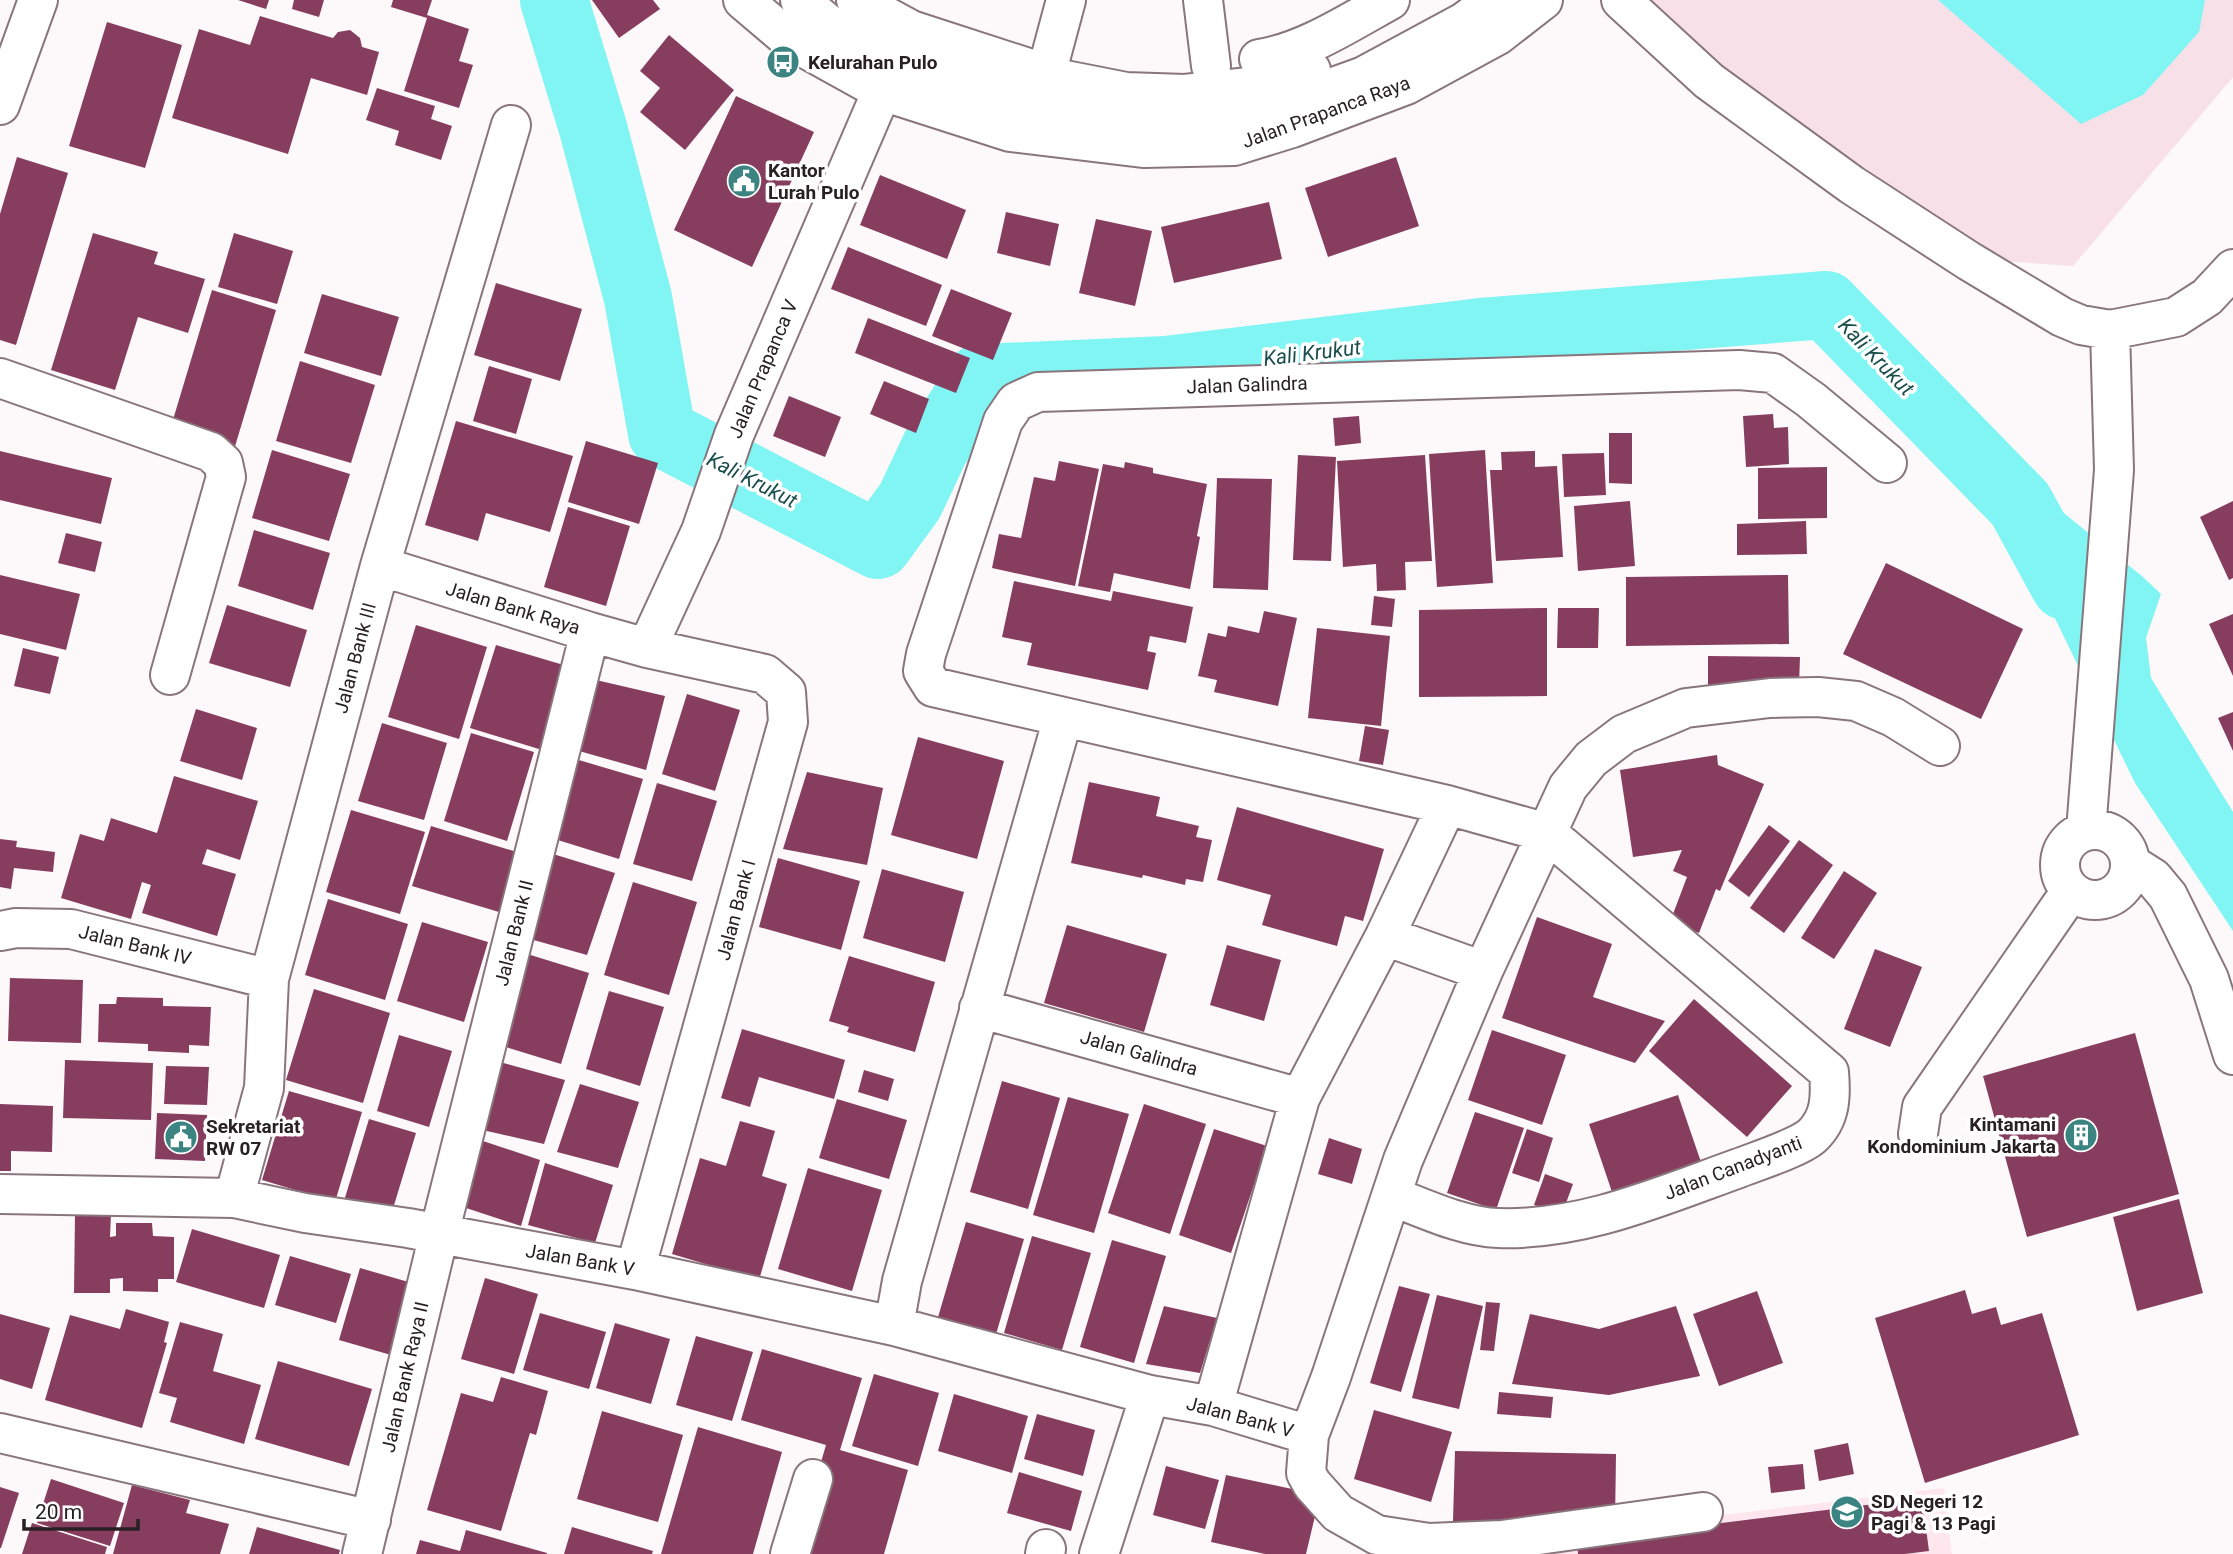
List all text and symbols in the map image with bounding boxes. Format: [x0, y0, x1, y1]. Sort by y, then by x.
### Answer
bus stop icon: Kelurahan Pulo [764, 43, 802, 81]
place label: Kelurahan Pulo [808, 51, 938, 74]
street label: Jalan Prapanca Raya [1239, 71, 1413, 153]
place label: Kantor Lurah Pulo [768, 159, 860, 204]
public building icon: Kantor Lurah Pulo [725, 162, 763, 200]
street label: Jalan Prapanca V [724, 296, 802, 442]
water label: Kali Krukut [1833, 313, 1919, 401]
water label: Kali Krukut [1262, 335, 1362, 371]
street label: Jalan Galindra [1186, 371, 1308, 399]
water label: Kali Krukut [703, 447, 801, 513]
street label: Jalan Bank Raya [443, 577, 583, 639]
street label: Jalan Bank III [329, 600, 381, 716]
street label: Jalan Bank I [712, 857, 760, 963]
street label: Jalan Bank II [490, 878, 538, 988]
street label: Jalan Bank IV [76, 920, 194, 970]
street label: Jalan Galindra [1078, 1025, 1200, 1081]
place label: Kintamani Kondominium Jakarta [1867, 1113, 2056, 1158]
place label: Sekretariat RW 07 [206, 1115, 301, 1160]
building icon: Kintamani Kondominium Jakarta [2062, 1116, 2100, 1154]
public building icon: Sekretariat RW 07 [162, 1118, 200, 1156]
street label: Jalan Canadyanti [1661, 1131, 1805, 1205]
street label: Jalan Bank V [524, 1239, 636, 1281]
street label: Jalan Bank Raya II [376, 1299, 434, 1455]
street label: Jalan Bank V [1184, 1392, 1296, 1442]
scale bar [24, 1488, 138, 1532]
place label: SD Negeri 12 Pagi & 13 Pagi [1871, 1490, 1996, 1535]
school or university icon: SD Negeri 12 Pagi & 13 Pagi [1828, 1493, 1866, 1531]
text: 20 m [35, 1500, 82, 1524]

